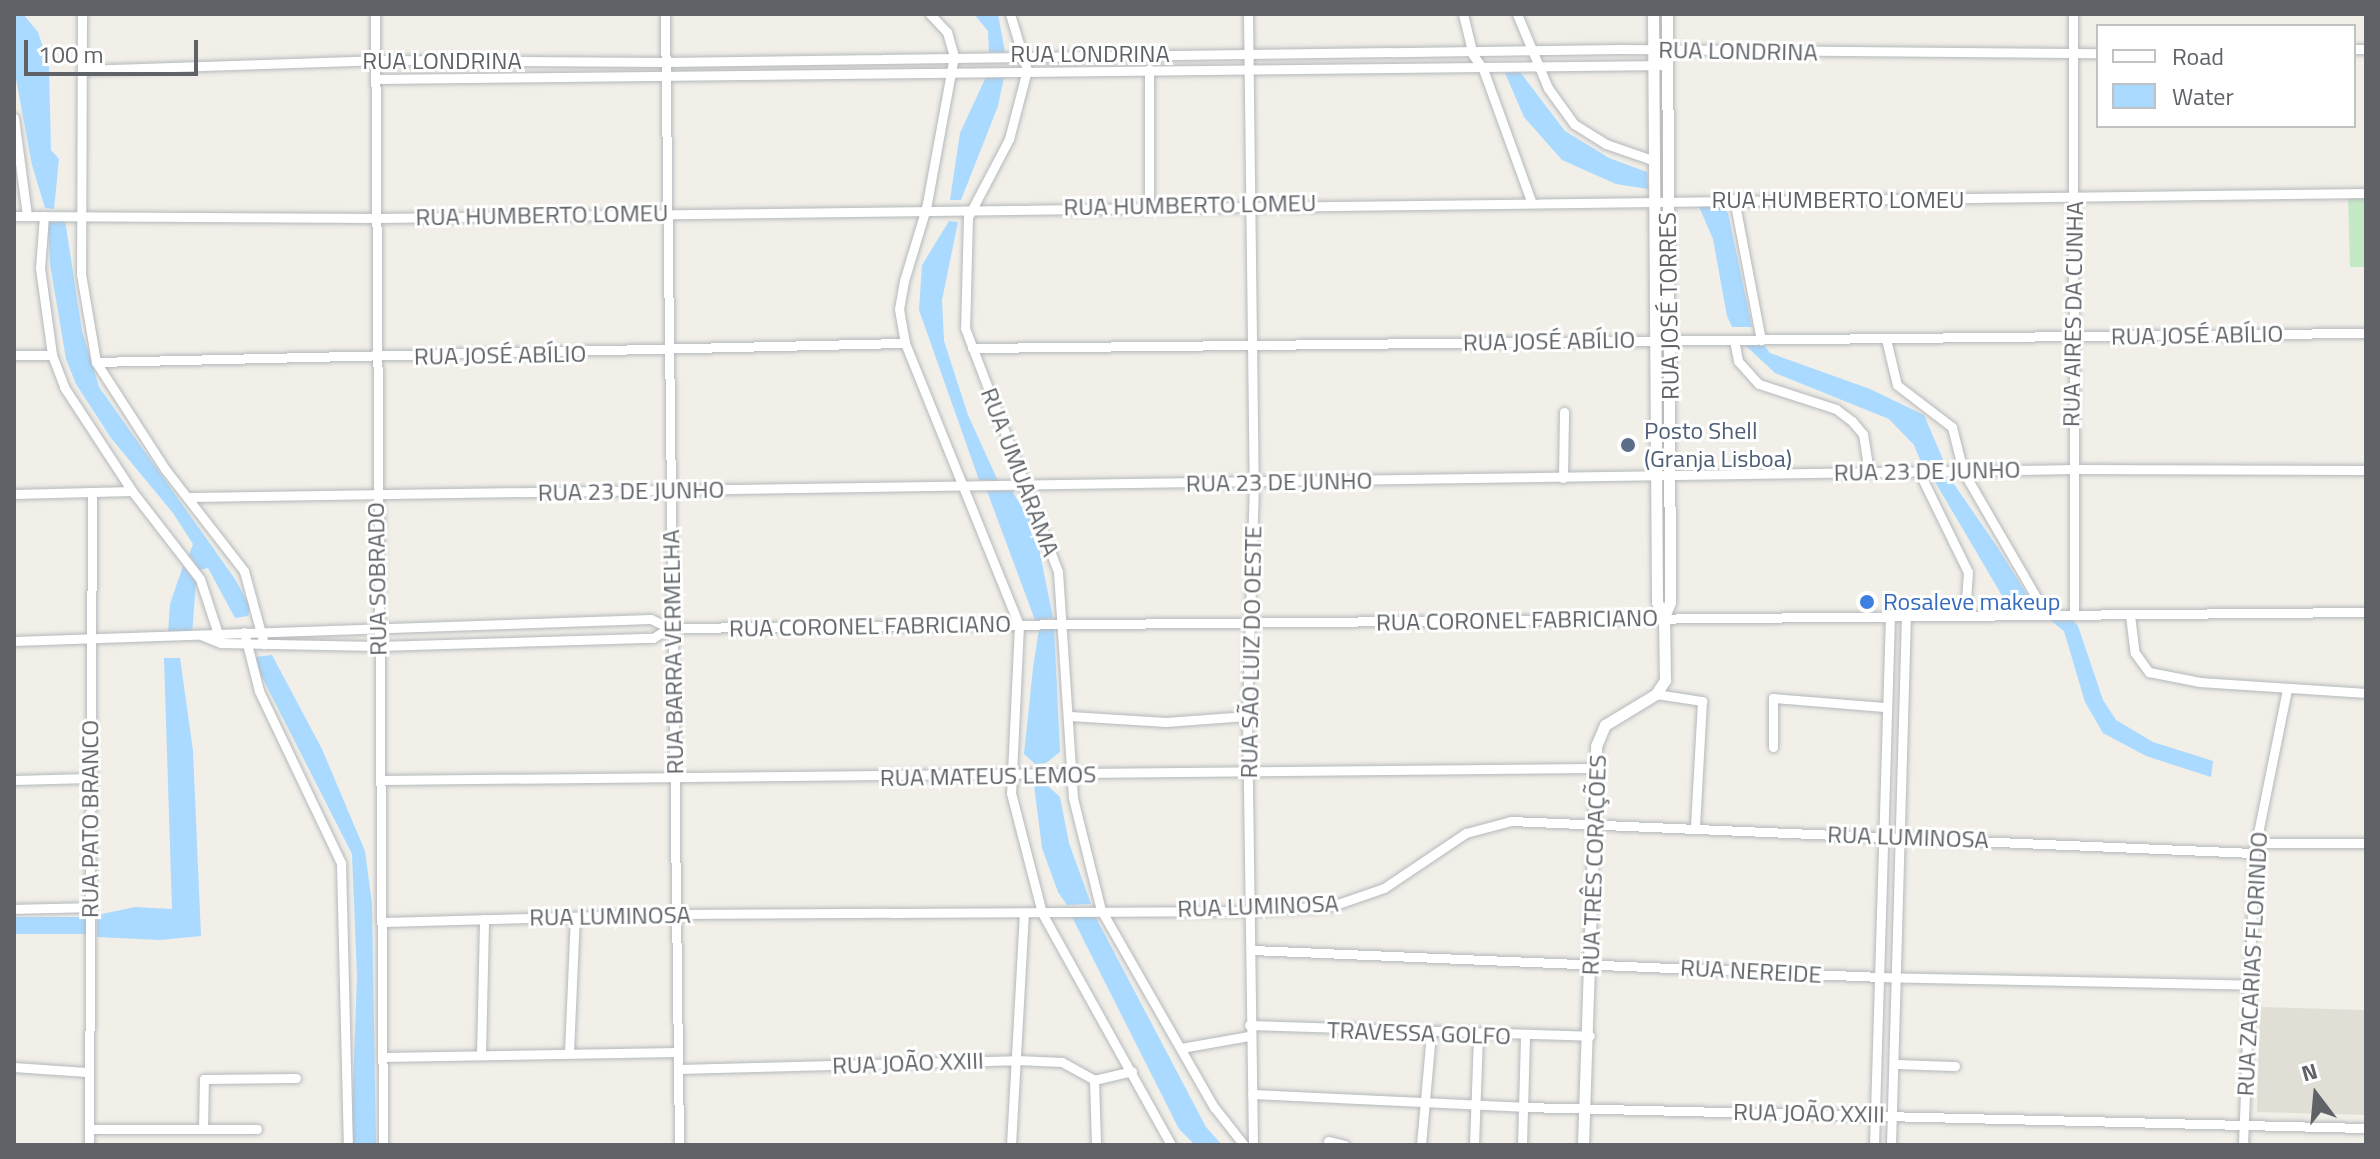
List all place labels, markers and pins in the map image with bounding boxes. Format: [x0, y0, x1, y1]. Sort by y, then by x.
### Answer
place label: Posto Shell (Granja Lisboa) [1644, 417, 1792, 473]
marker: Posto Shell (Granja Lisboa) [1619, 436, 1637, 454]
place label: Rosaleve makeup [1883, 588, 2060, 616]
marker: Rosaleve makeup [1858, 593, 1876, 611]

